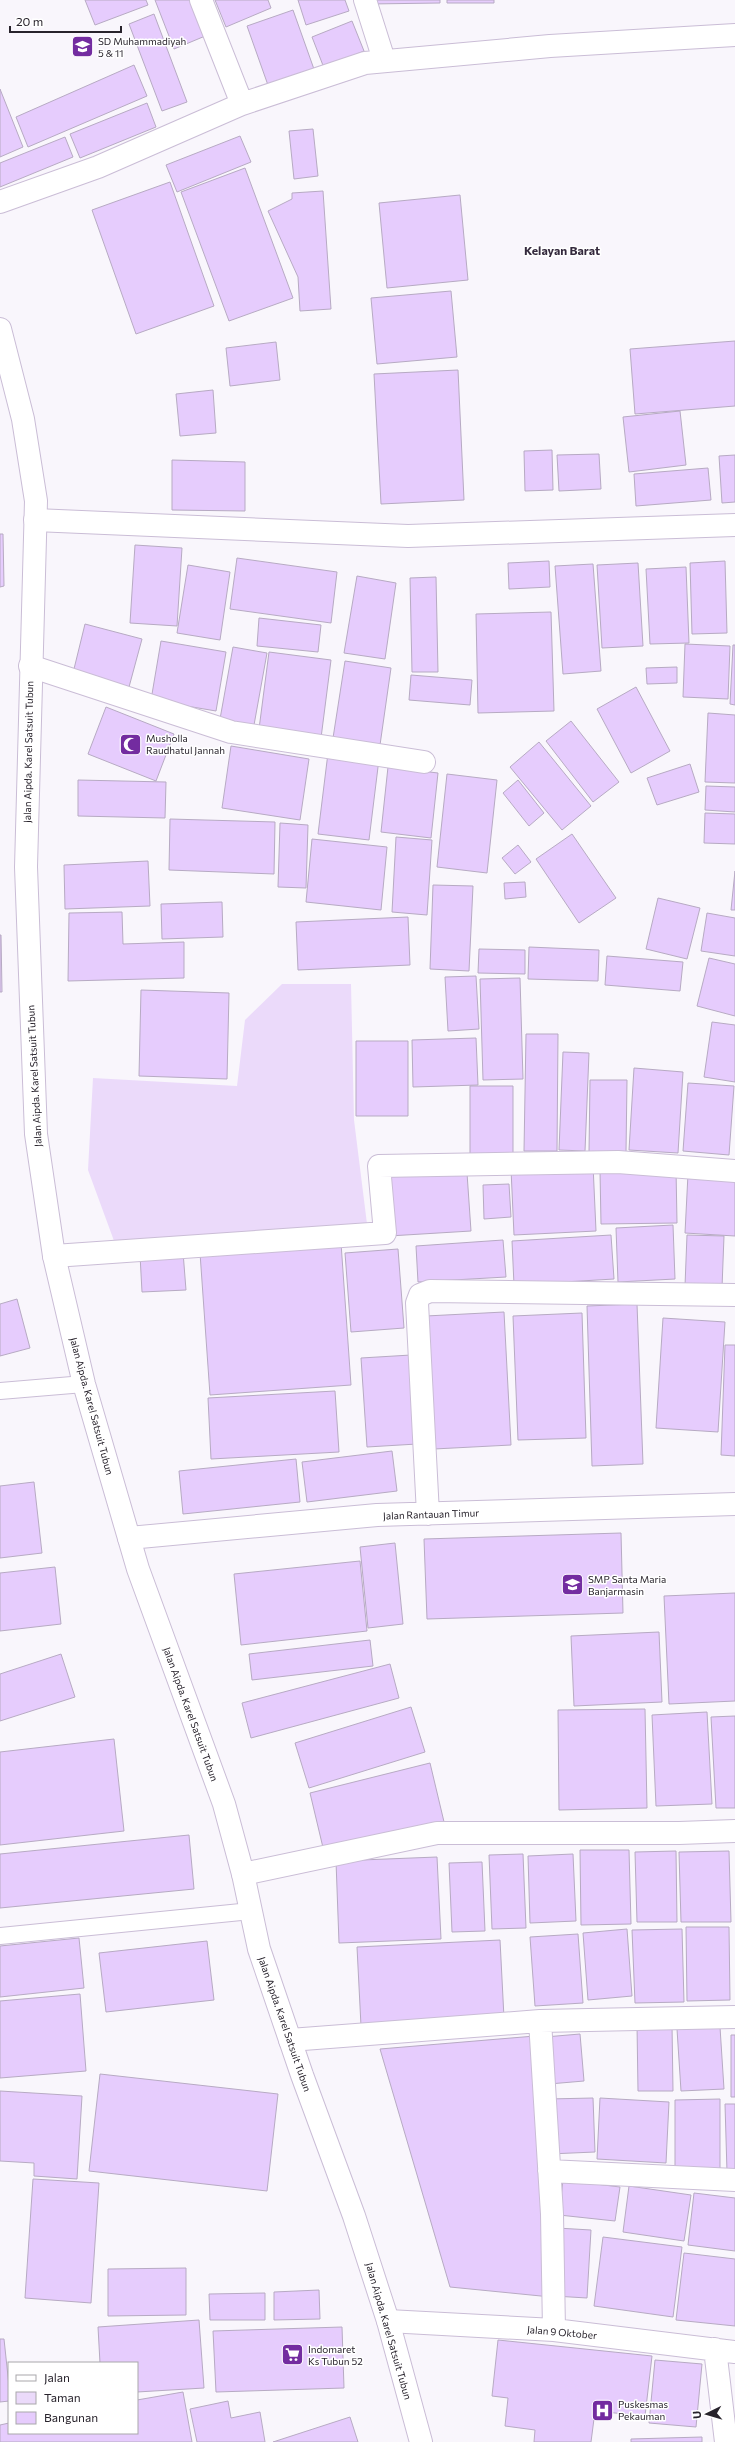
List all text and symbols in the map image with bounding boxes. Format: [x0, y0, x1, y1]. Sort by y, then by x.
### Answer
scale bar [10, 8, 121, 34]
text: 20 m [16, 14, 43, 28]
school or university icon: SD Muhammadiyah 5 & 11 [70, 34, 96, 60]
place label: SD Muhammadiyah 5 & 11 [98, 35, 186, 59]
district label: Kelayan Barat [524, 243, 600, 257]
street label: Jalan Aipda. Karel Satsuit Tubun [21, 681, 35, 823]
mosque icon: Musholla Raudhatul Jannah [118, 731, 144, 757]
place label: Musholla Raudhatul Jannah [146, 732, 225, 756]
street label: Jalan Aipda. Karel Satsuit Tubun [24, 1005, 44, 1147]
street label: Jalan Aipda. Karel Satsuit Tubun [68, 1336, 116, 1476]
street label: Jalan Rantauan Timur [383, 1506, 479, 1522]
school or university icon: SMP Santa Maria Banjarmasin [560, 1572, 586, 1598]
place label: SMP Santa Maria Banjarmasin [588, 1573, 666, 1597]
street label: Jalan Aipda. Karel Satsuit Tubun [161, 1645, 221, 1783]
street label: Jalan Aipda. Karel Satsuit Tubun [256, 1955, 314, 2093]
street label: Jalan Aipda. Karel Satsuit Tubun [364, 2261, 414, 2401]
street label: Jalan 9 Oktober [526, 2323, 598, 2341]
supermarket icon: Indomaret Ks Tubun 52 [279, 2342, 305, 2368]
place label: Indomaret Ks Tubun 52 [308, 2343, 363, 2367]
legend [8, 2362, 138, 2434]
text: Jalan [44, 2370, 70, 2385]
text: Taman [44, 2390, 81, 2404]
north arrow [687, 2394, 727, 2434]
hospital icon: Puskesmas Pekauman [590, 2397, 616, 2423]
place label: Puskesmas Pekauman [618, 2398, 668, 2422]
text: Bangunan [44, 2410, 98, 2424]
text: U [690, 2410, 703, 2419]

